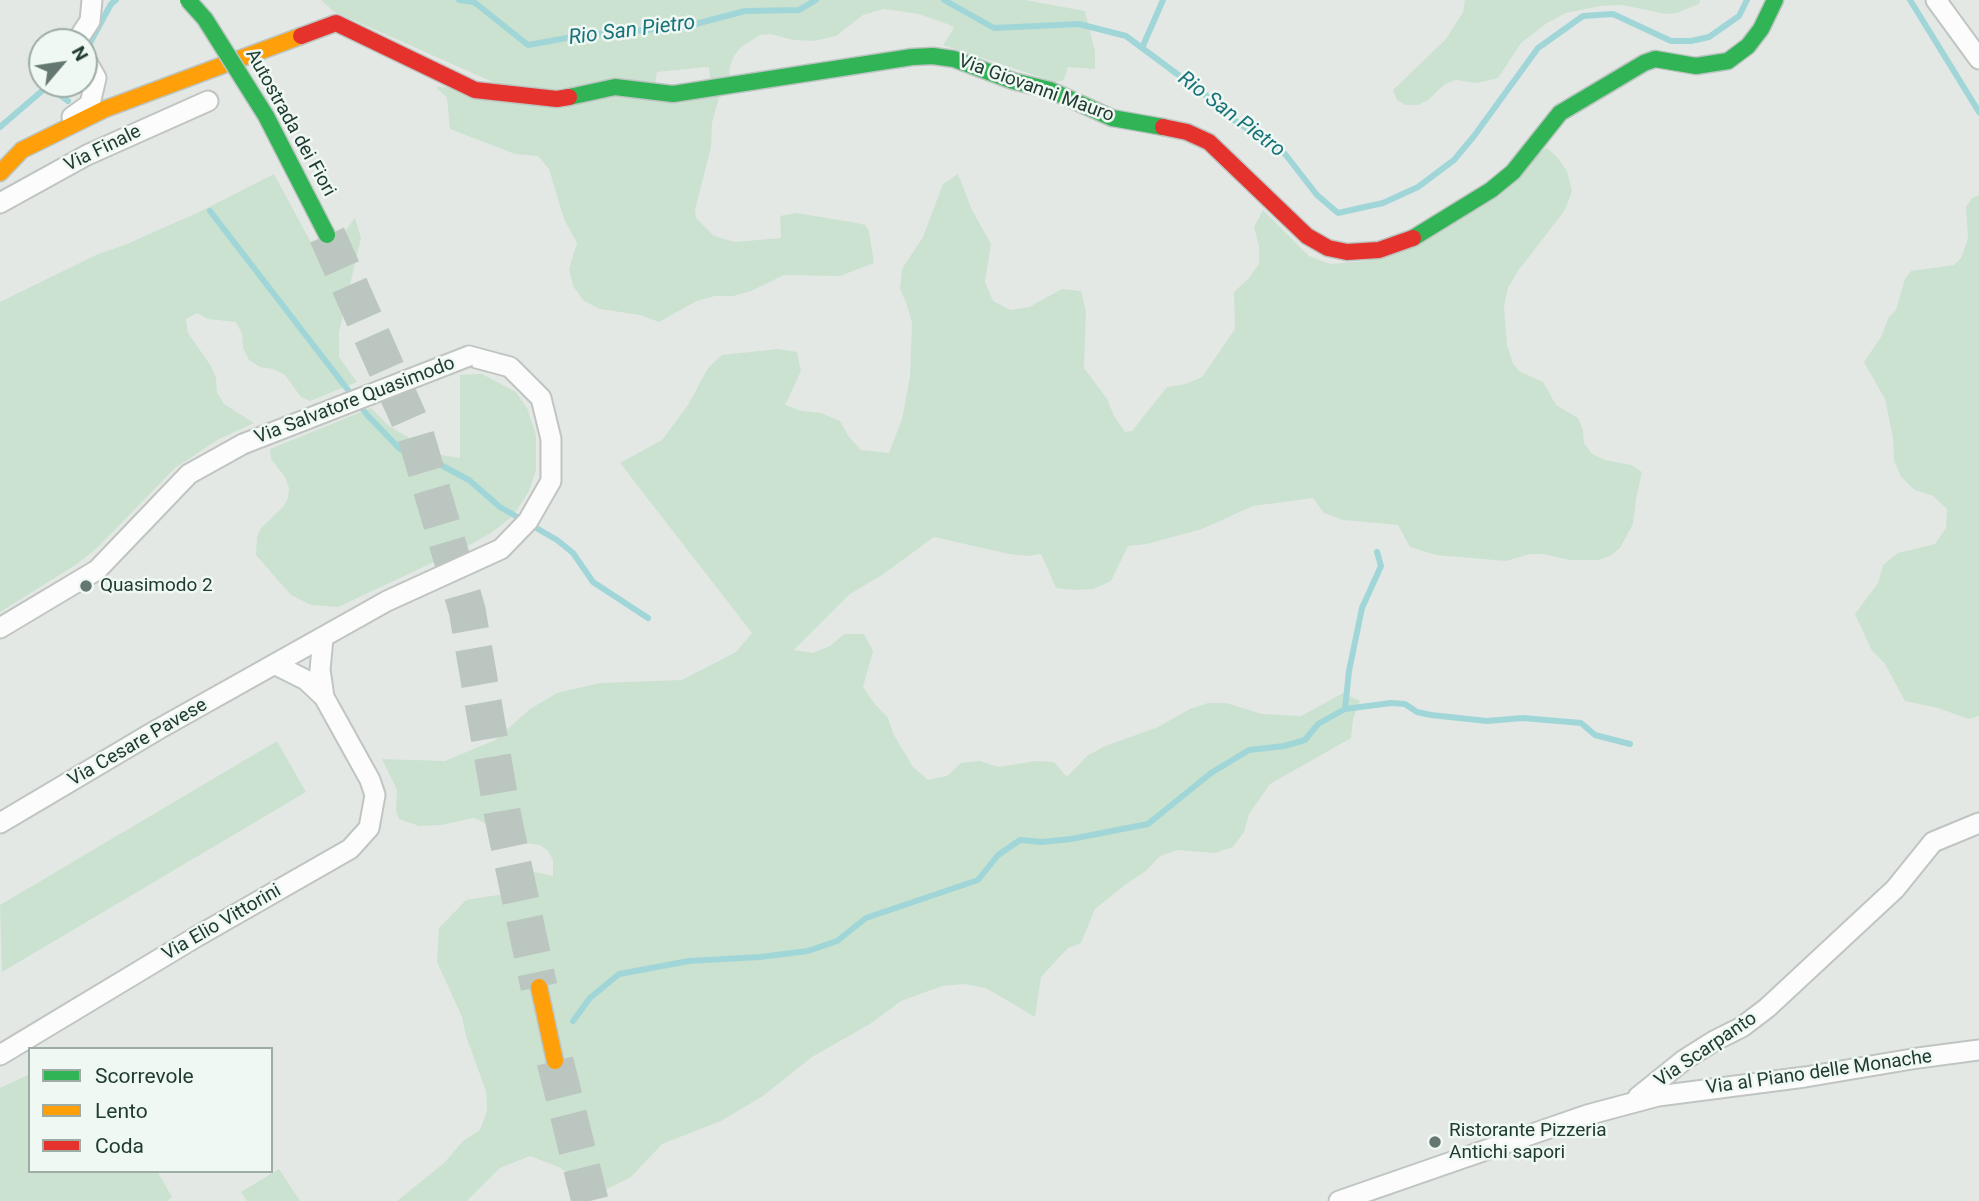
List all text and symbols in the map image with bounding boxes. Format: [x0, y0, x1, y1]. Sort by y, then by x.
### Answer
water label: Rio San Pietro [567, 11, 697, 51]
north arrow [28, 28, 98, 98]
text: N [67, 42, 93, 65]
street label: Autostrada dei Fiori [240, 45, 340, 201]
street label: Via Giovanni Mauro [955, 50, 1117, 128]
water label: Rio San Pietro [1173, 67, 1289, 163]
street label: Via Finale [61, 121, 145, 177]
street label: Via Salvatore Quasimodo [252, 352, 458, 450]
place label: Quasimodo 2 [100, 575, 213, 597]
marker: Quasimodo 2 [78, 578, 94, 594]
street label: Via Cesare Pavese [65, 694, 211, 792]
street label: Via Elio Vittorini [159, 880, 285, 966]
street label: Via Scarpanto [1651, 1008, 1761, 1092]
street label: Via al Piano delle Monache [1705, 1046, 1933, 1100]
legend [28, 1047, 273, 1173]
text: Scorrevole [95, 1064, 194, 1088]
text: Lento [95, 1099, 148, 1123]
place label: Ristorante Pizzeria Antichi sapori [1449, 1120, 1607, 1164]
text: Coda [95, 1134, 144, 1158]
marker: Ristorante Pizzeria Antichi sapori [1427, 1134, 1443, 1150]

